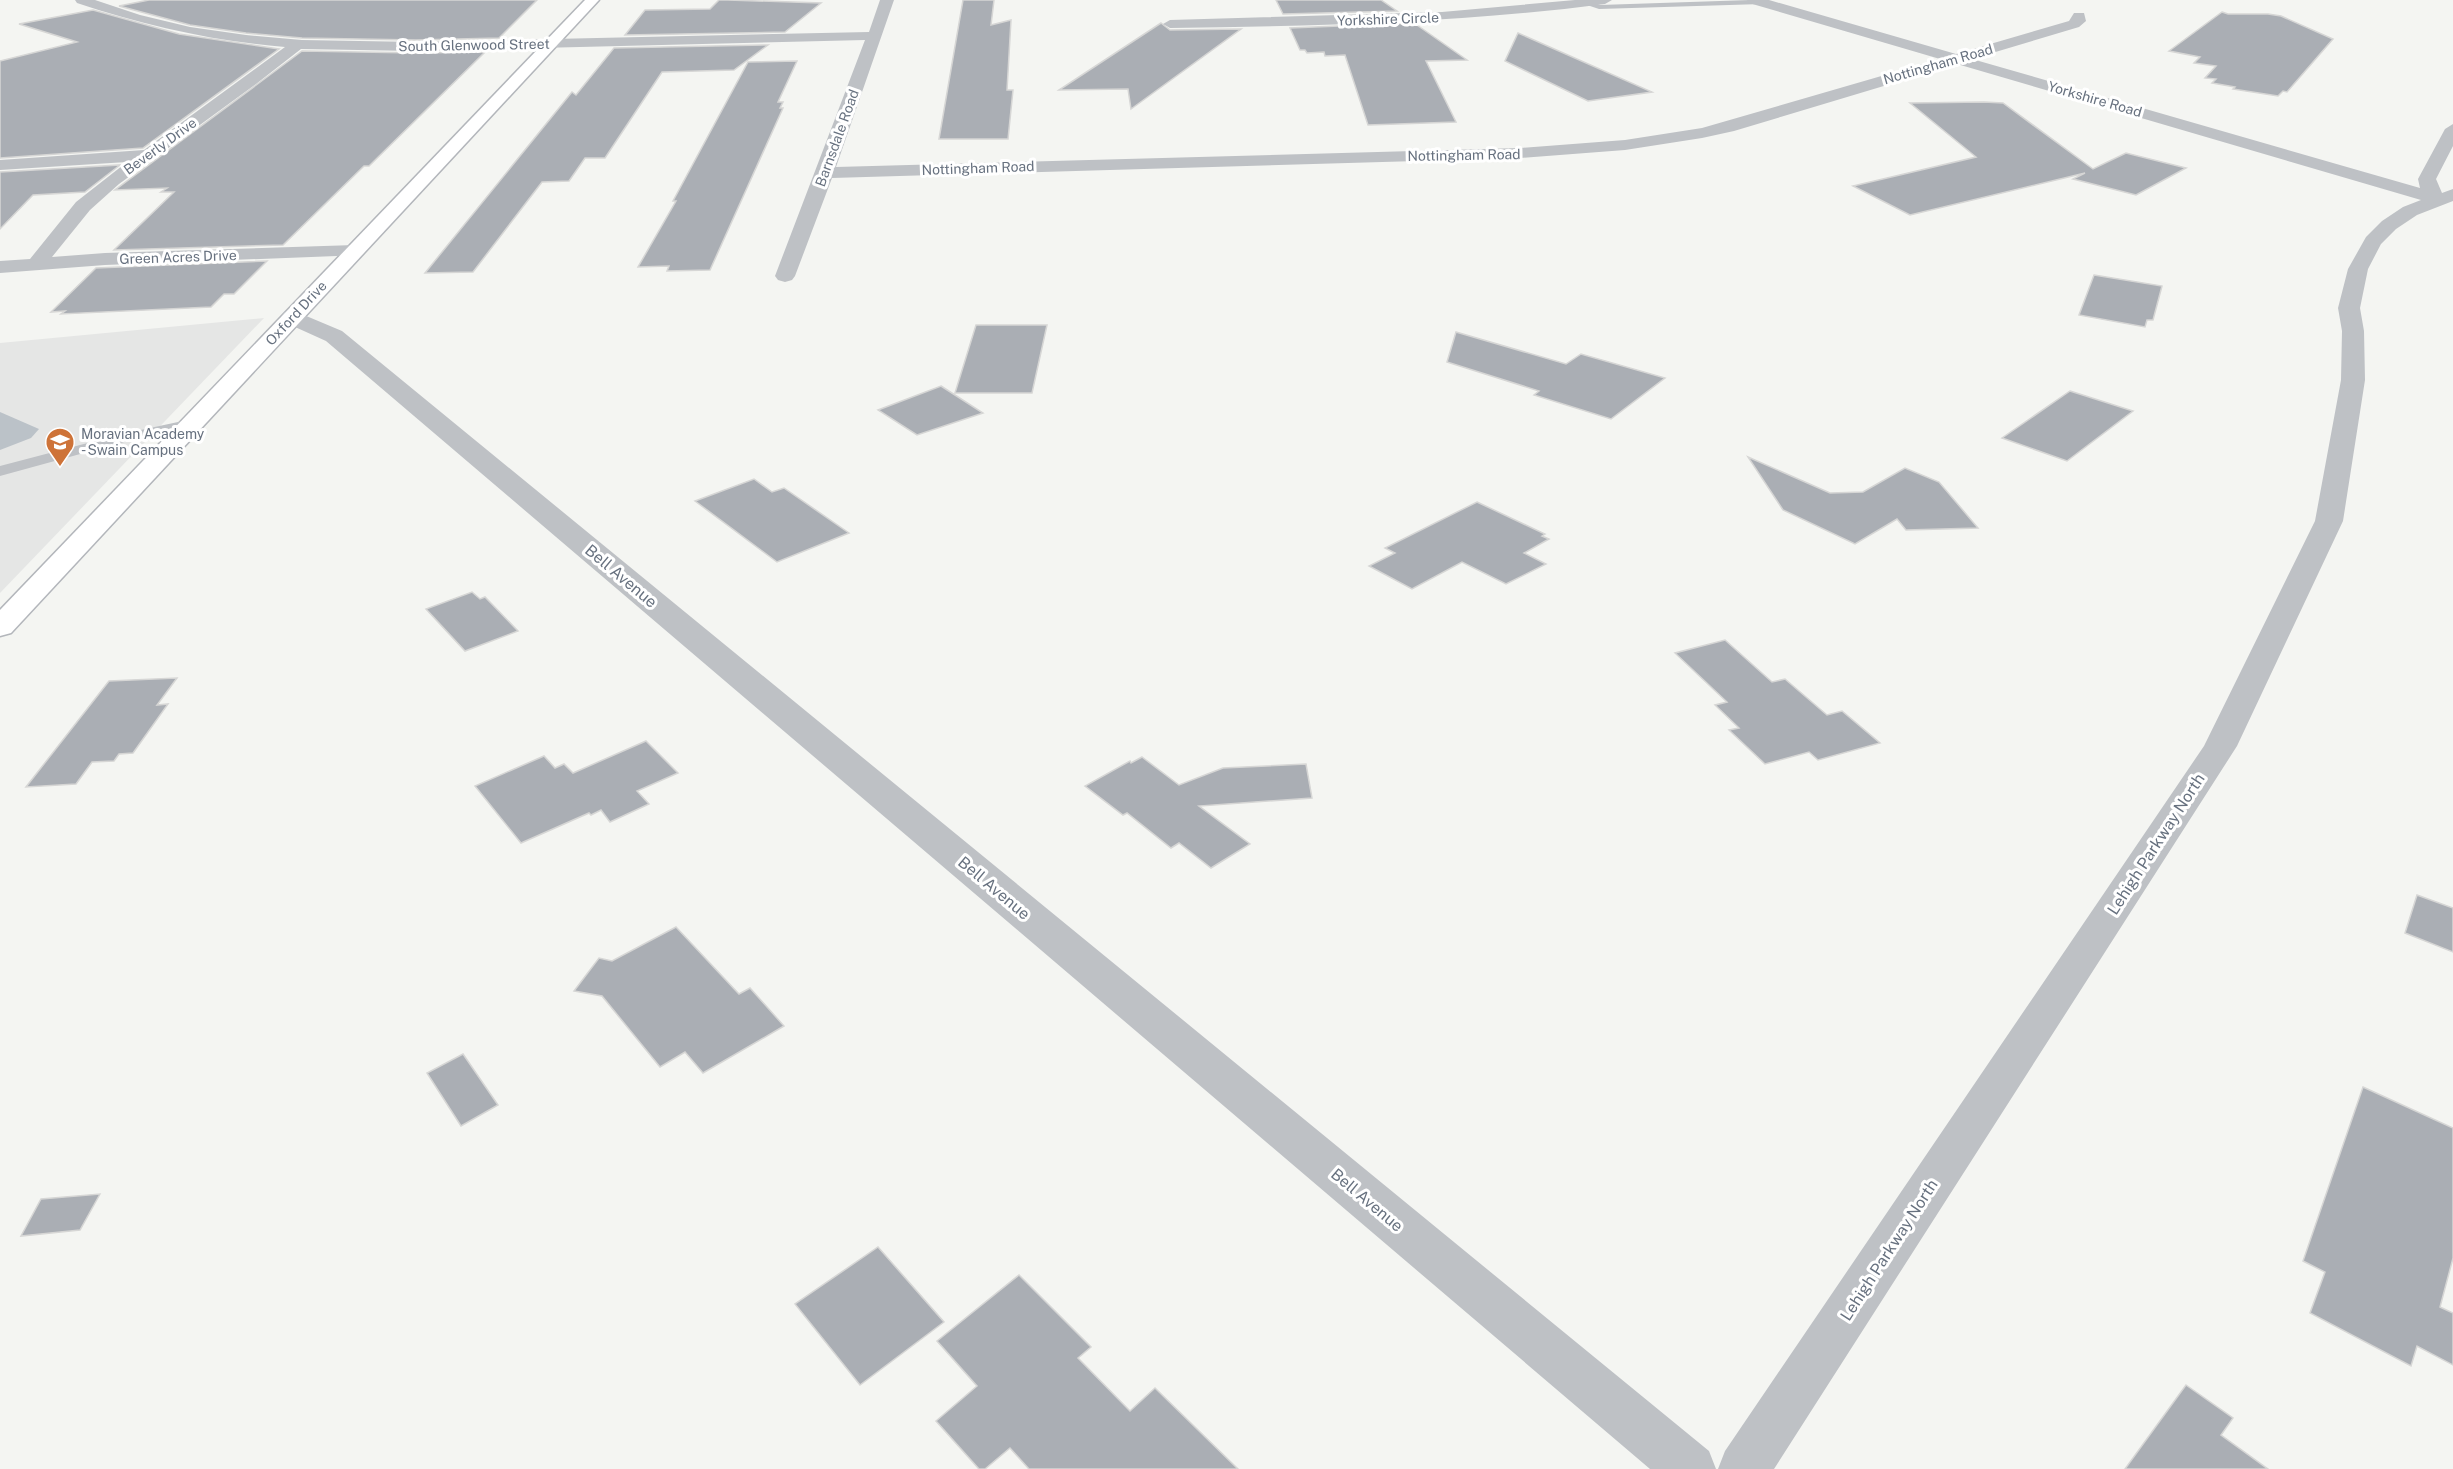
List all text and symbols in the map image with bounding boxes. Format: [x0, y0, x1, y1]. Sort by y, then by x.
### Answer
street label: Yorkshire Circle [1337, 9, 1439, 29]
street label: South Glenwood Street [398, 36, 550, 54]
street label: Nottingham Road [1881, 41, 1995, 87]
street label: Yorkshire Road [2046, 78, 2144, 120]
street label: Barnsdale Road [812, 87, 862, 189]
street label: Beverly Drive [121, 114, 199, 178]
street label: Nottingham Road [1407, 146, 1521, 164]
street label: Nottingham Road [921, 158, 1035, 178]
street label: Green Acres Drive [119, 247, 237, 267]
street label: Oxford Drive [262, 278, 330, 348]
school or university icon: Moravian Academy - Swain Campus [44, 426, 76, 468]
place label: Moravian Academy - Swain Campus [81, 426, 205, 458]
street label: Bell Avenue [581, 540, 661, 612]
street label: Lehigh Parkway North [2103, 770, 2209, 918]
street label: Bell Avenue [954, 852, 1034, 924]
street label: Bell Avenue [1327, 1164, 1407, 1236]
street label: Lehigh Parkway North [1836, 1176, 1942, 1324]

